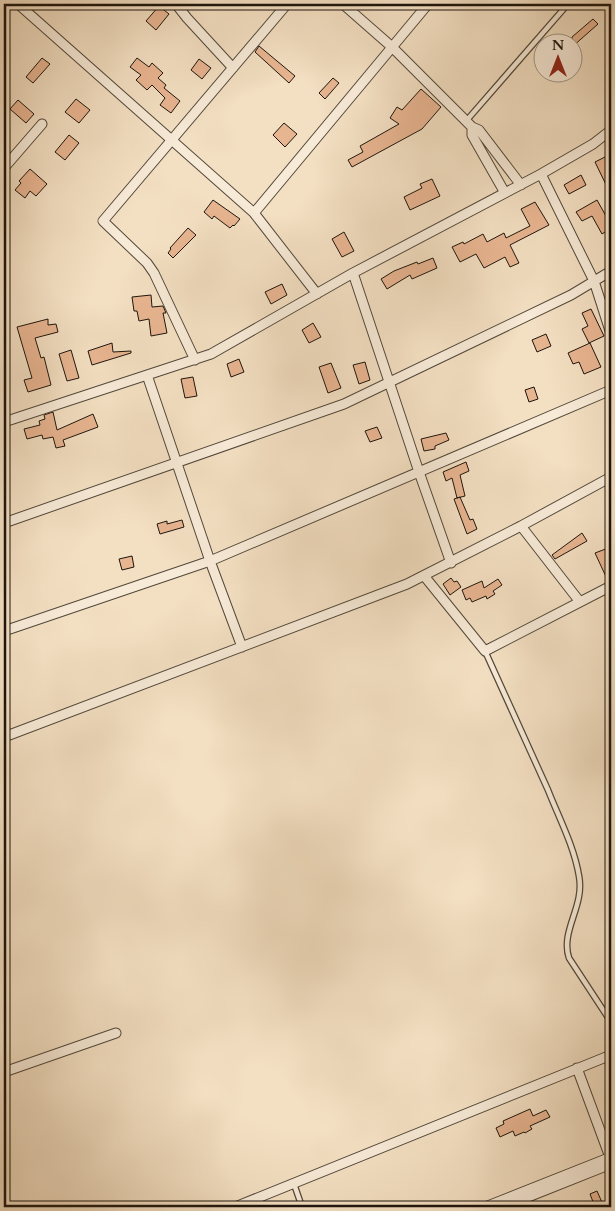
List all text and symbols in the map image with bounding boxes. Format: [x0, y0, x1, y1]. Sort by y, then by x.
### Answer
north arrow [532, 32, 582, 82]
text: N [552, 36, 564, 55]

